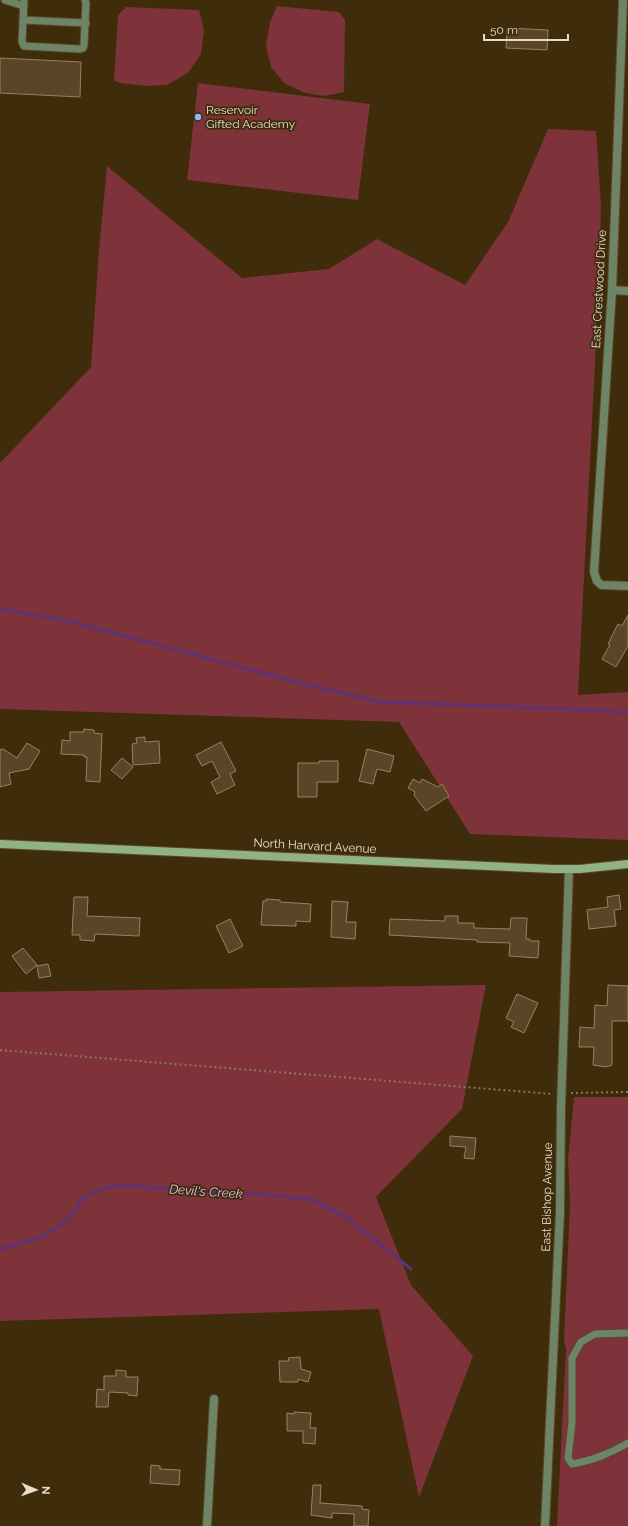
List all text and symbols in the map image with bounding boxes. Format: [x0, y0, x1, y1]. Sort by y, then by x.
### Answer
scale bar [484, 16, 568, 42]
text: 50 m [490, 23, 518, 37]
place label: Reservoir Gifted Academy [206, 103, 296, 131]
marker: Reservoir Gifted Academy [193, 112, 203, 122]
street label: East Crestwood Drive [589, 229, 609, 349]
street label: North Harvard Avenue [253, 836, 377, 856]
street label: East Bishop Avenue [539, 1142, 555, 1252]
water label: Devil's Creek [169, 1181, 243, 1202]
north arrow [16, 1470, 56, 1510]
text: N [39, 1486, 52, 1495]

